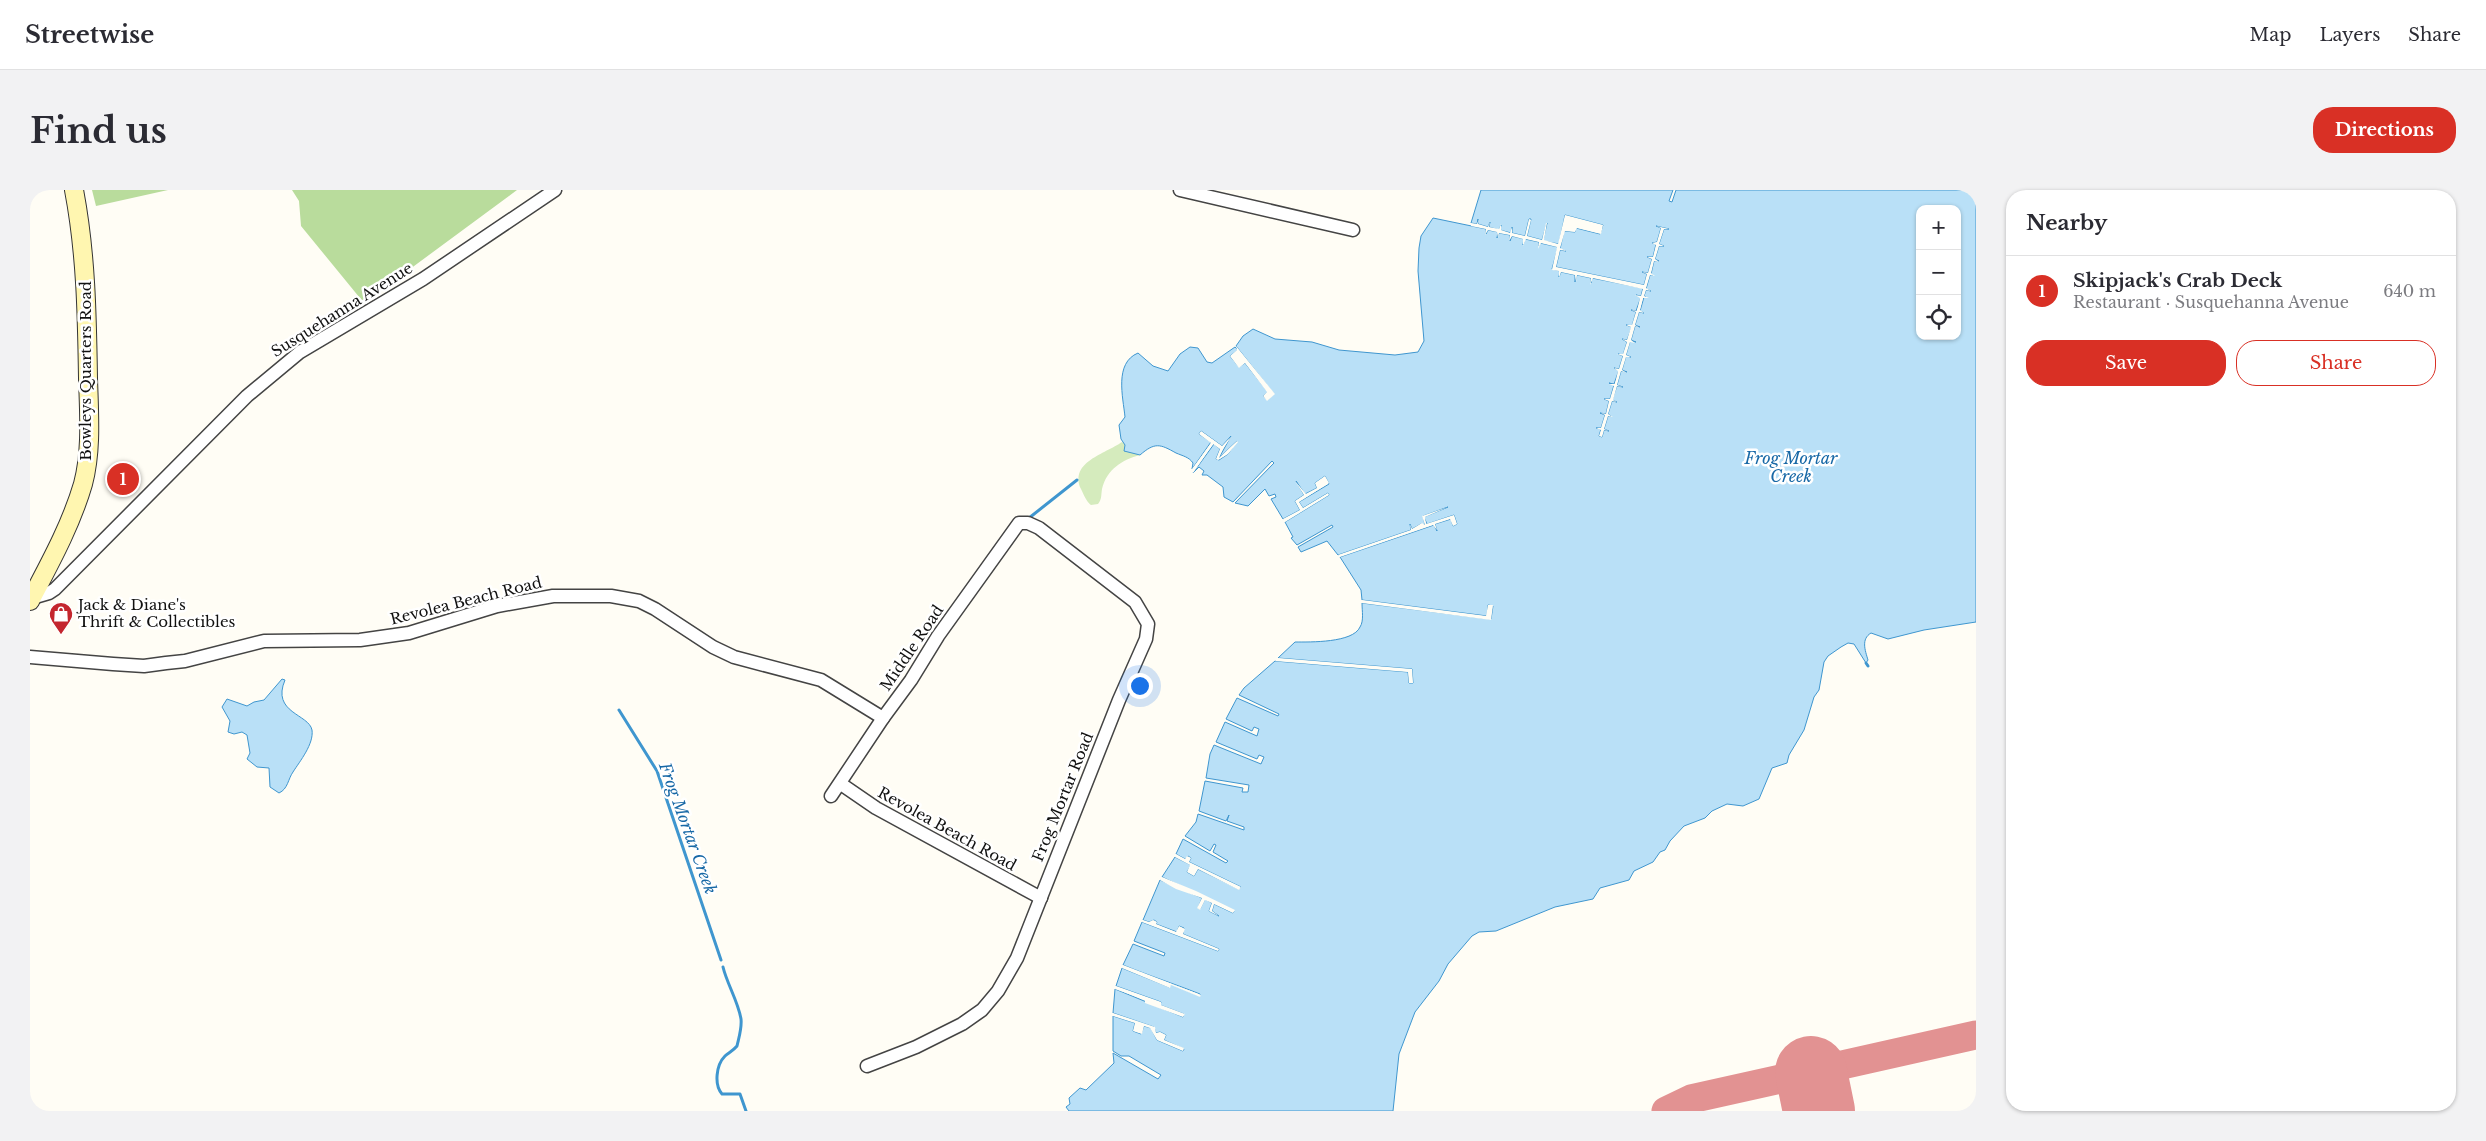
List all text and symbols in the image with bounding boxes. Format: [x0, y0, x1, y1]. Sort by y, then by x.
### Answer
text: Streetwise [25, 20, 154, 49]
text: Map [2250, 24, 2291, 46]
text: Layers [2319, 24, 2380, 46]
text: Share [2408, 24, 2461, 46]
button: Directions [2313, 107, 2456, 153]
text: Find us [30, 109, 167, 152]
map controls [1916, 205, 1961, 340]
button: + [1916, 205, 1961, 250]
text: Nearby [2026, 210, 2107, 236]
button: − [1916, 250, 1961, 295]
street label: Susquehanna Avenue [267, 258, 416, 361]
text: Skipjack's Crab Deck [2073, 269, 2282, 292]
street label: Bowleys Quarters Road [76, 281, 95, 461]
text: 1 [2039, 281, 2045, 301]
text: 640 m [2383, 281, 2436, 301]
text: Restaurant · Susquehanna Avenue [2073, 292, 2349, 312]
button: locate [1916, 295, 1961, 340]
button: Save [2026, 340, 2226, 386]
button: Share [2236, 340, 2436, 386]
water label: Frog Mortar Creek [1744, 448, 1838, 486]
pin: 1 [107, 460, 139, 498]
street label: Revolea Beach Road [388, 572, 544, 629]
place label: Jack & Diane's Thrift & Collectibles [76, 595, 236, 631]
shop icon: Jack & Diane's Thrift & Collectibles [48, 601, 74, 635]
street label: Middle Road [876, 601, 947, 694]
your location [1127, 673, 1153, 699]
street label: Frog Mortar Road [1028, 729, 1097, 864]
water label: Frog Mortar Creek [655, 759, 721, 896]
street label: Revolea Beach Road [875, 783, 1020, 875]

